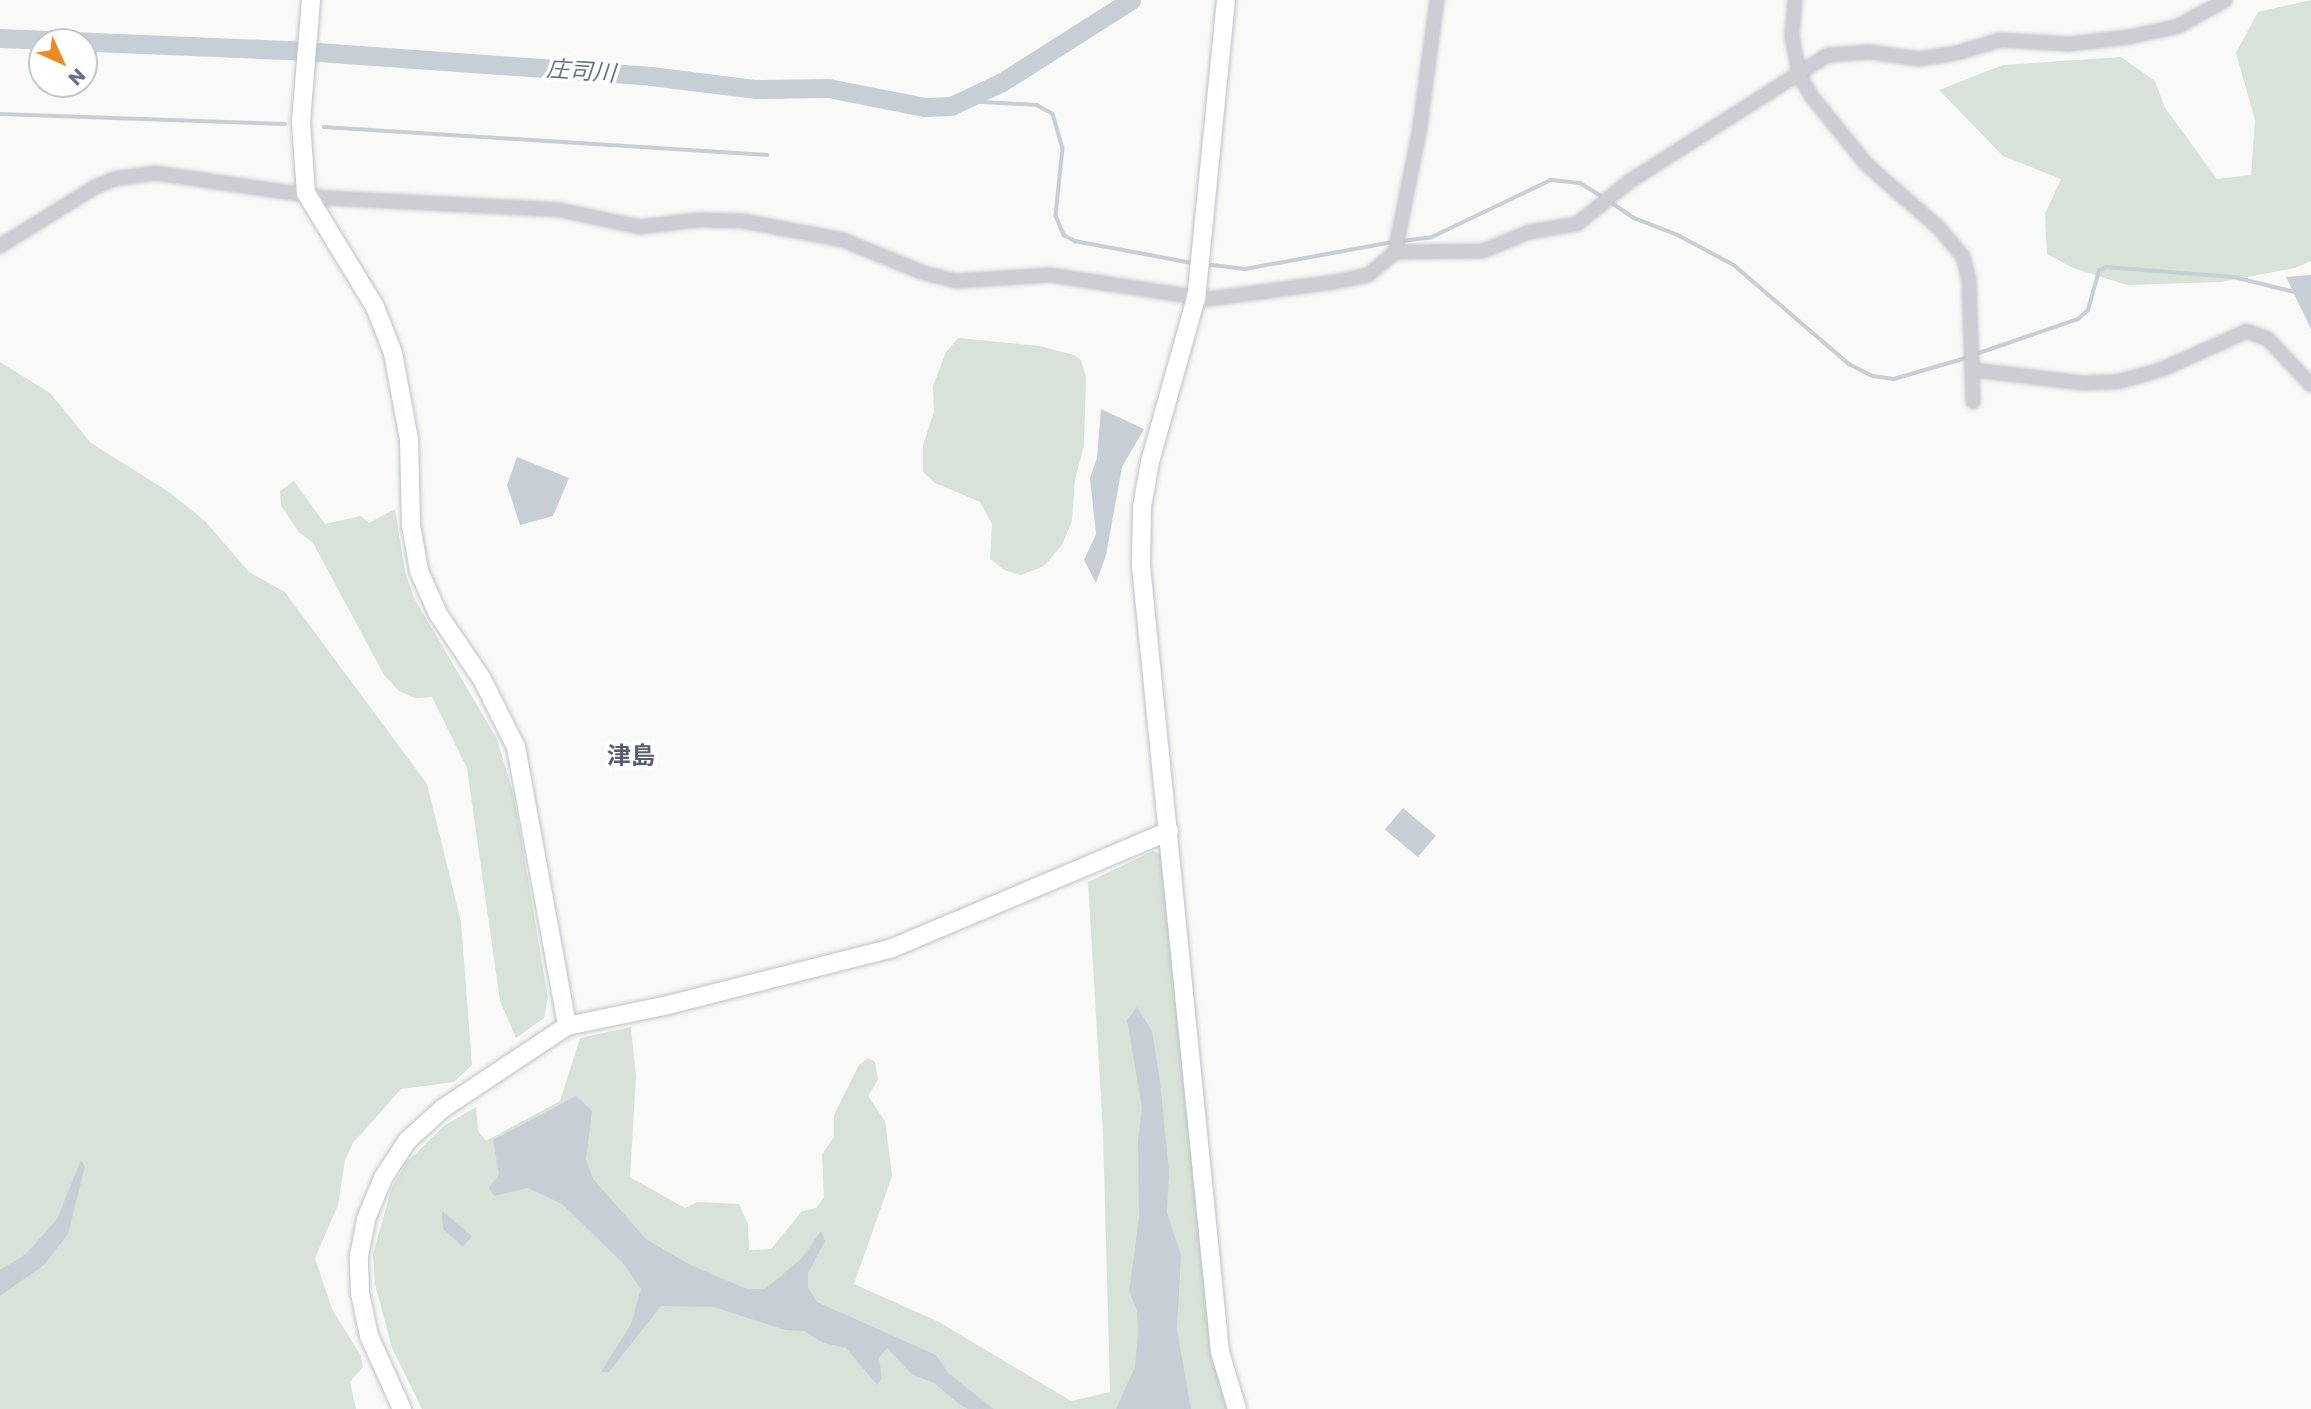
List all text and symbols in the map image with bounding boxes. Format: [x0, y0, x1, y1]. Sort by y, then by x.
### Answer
north arrow [28, 28, 98, 98]
water label: 庄司川 [546, 55, 616, 87]
text: N [62, 62, 91, 91]
district label: 津島 [607, 742, 655, 770]

